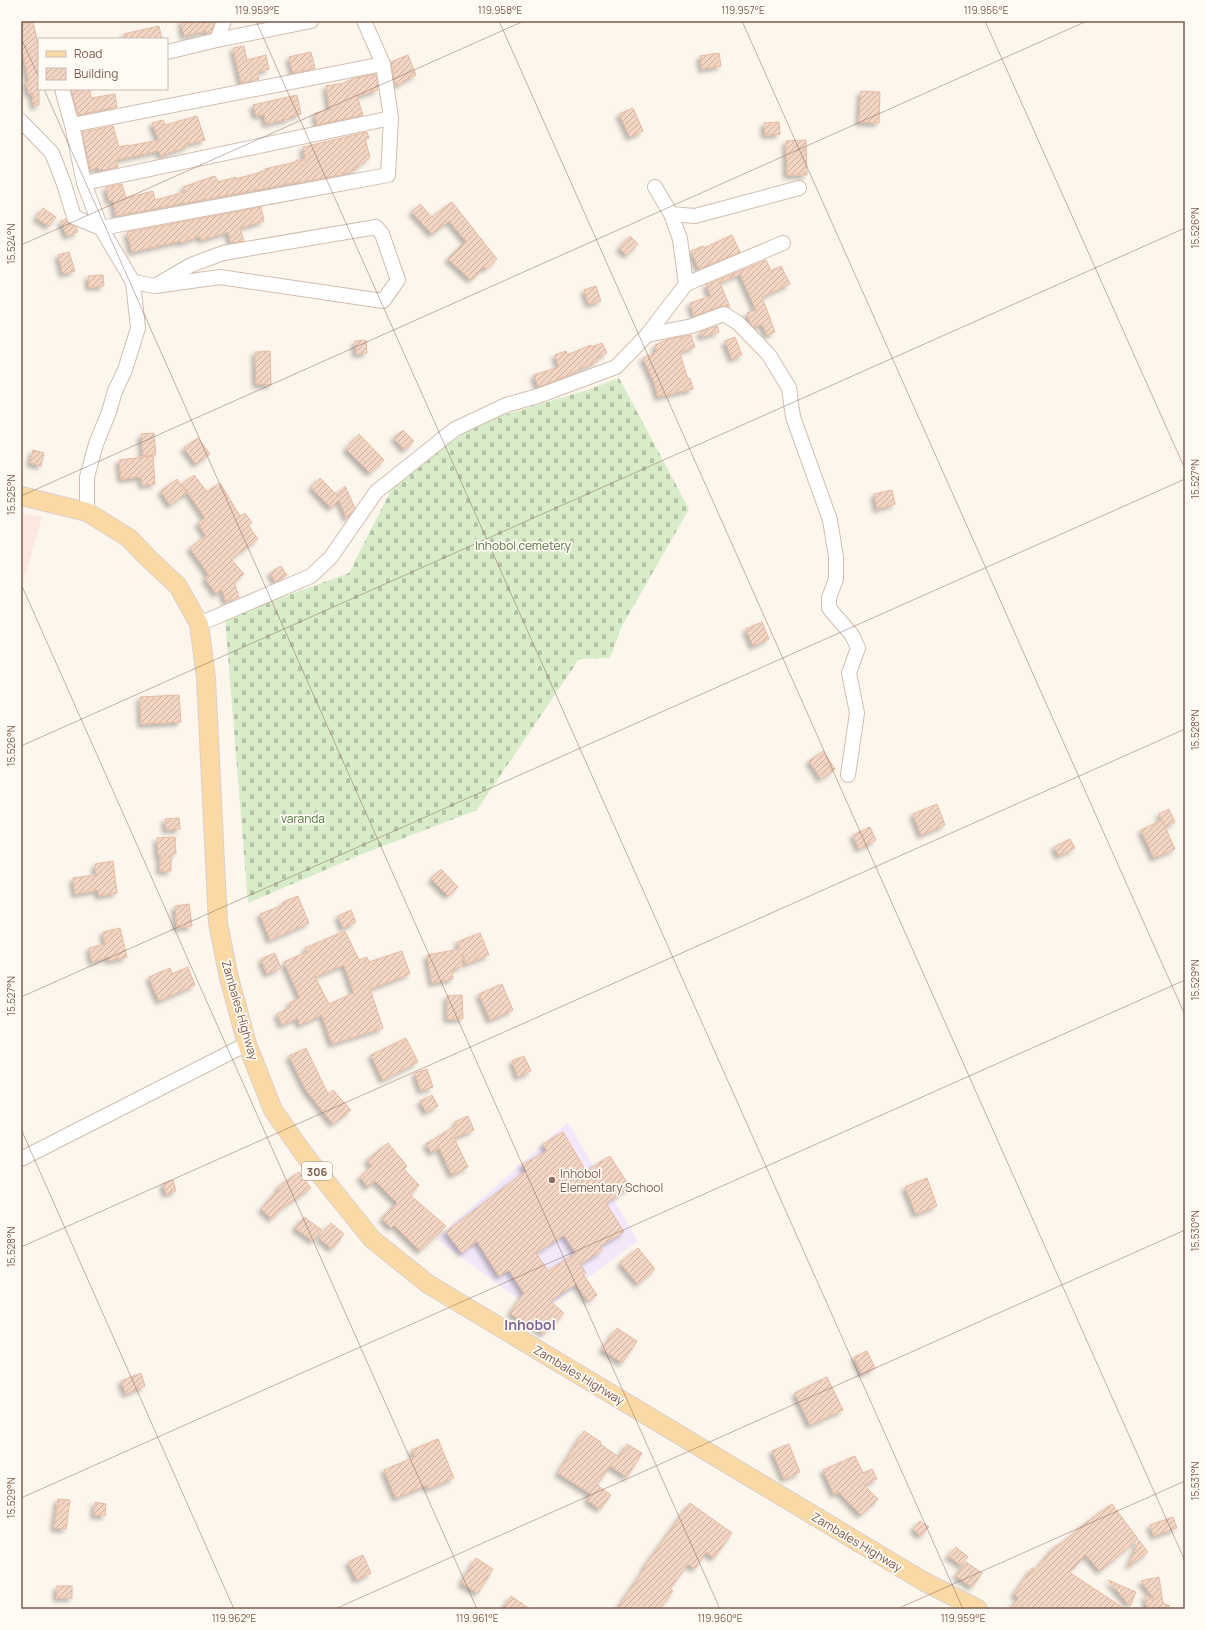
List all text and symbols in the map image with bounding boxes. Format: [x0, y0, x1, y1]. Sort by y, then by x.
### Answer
text: 119.959°E [235, 3, 280, 17]
text: 119.958°E [478, 3, 522, 17]
text: 119.957°E [721, 3, 765, 17]
text: 119.956°E [964, 3, 1009, 17]
legend [38, 38, 168, 90]
text: Road [74, 45, 102, 62]
text: Building [74, 65, 118, 82]
text: 15.526°N [1188, 207, 1202, 248]
text: 15.524°N [4, 224, 18, 264]
text: 15.527°N [1188, 459, 1202, 499]
text: 15.525°N [4, 475, 18, 515]
park label: Inhobol cemetery [475, 537, 572, 554]
text: 15.528°N [1188, 710, 1202, 750]
text: 15.526°N [4, 725, 18, 766]
park label: varanda [281, 810, 325, 827]
street label: Zambales Highway [218, 958, 263, 1063]
text: 15.529°N [1188, 959, 1202, 1000]
text: 15.527°N [4, 976, 18, 1016]
road number: 306 [302, 1162, 332, 1180]
place label: Inhobol Elementary School [560, 1165, 663, 1196]
marker: Inhobol Elementary School [547, 1175, 557, 1185]
text: 15.530°N [1188, 1210, 1202, 1251]
text: 15.528°N [4, 1227, 18, 1267]
district label: Inhobol [504, 1315, 556, 1334]
street label: Zambales Highway [530, 1341, 628, 1409]
text: 15.531°N [1188, 1461, 1202, 1500]
text: 15.529°N [4, 1477, 18, 1518]
street label: Zambales Highway [808, 1508, 906, 1576]
text: 119.962°E [212, 1611, 257, 1625]
text: 119.961°E [456, 1611, 499, 1625]
text: 119.960°E [697, 1611, 743, 1625]
text: 119.959°E [941, 1611, 986, 1625]

